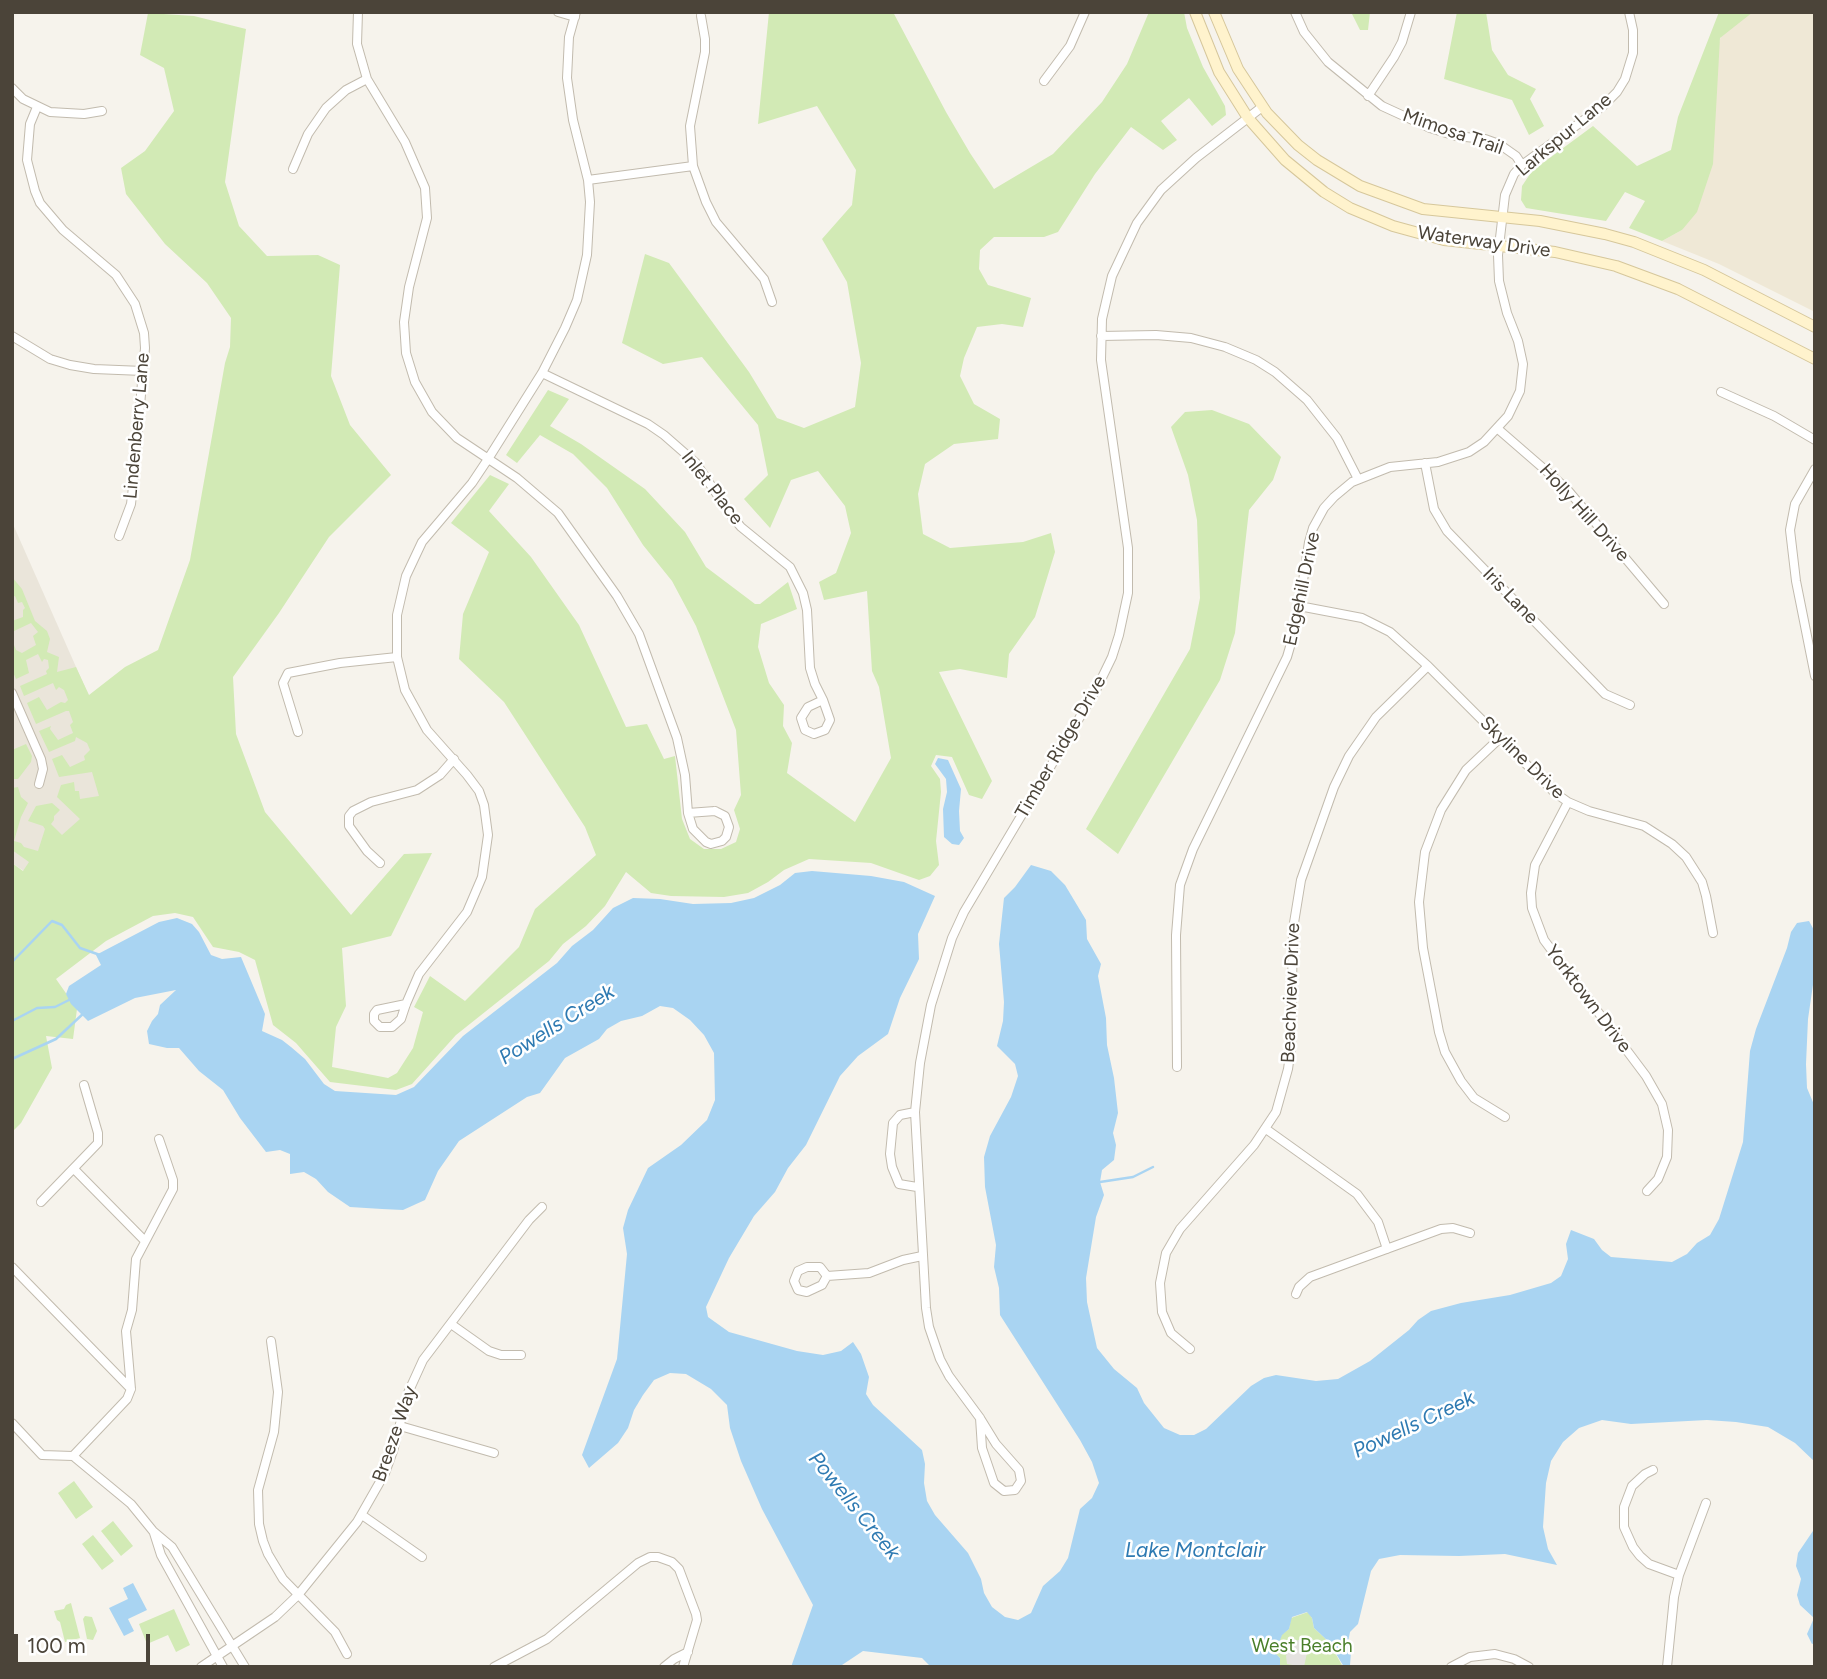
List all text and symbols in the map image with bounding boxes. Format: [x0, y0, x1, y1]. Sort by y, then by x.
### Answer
street label: Larkspur Lane [1512, 88, 1616, 182]
street label: Mimosa Trail [1400, 104, 1506, 160]
street label: Waterway Drive [1416, 221, 1552, 263]
street label: Lindenberry Lane [119, 352, 155, 500]
street label: Inlet Place [676, 446, 748, 530]
street label: Holly Hill Drive [1534, 459, 1634, 567]
street label: Edgehill Drive [1279, 530, 1325, 648]
street label: Iris Lane [1477, 563, 1543, 629]
street label: Timber Ridge Drive [1011, 671, 1111, 823]
street label: Skyline Drive [1475, 712, 1569, 804]
street label: Beachview Drive [1277, 922, 1305, 1064]
street label: Yorktown Drive [1540, 941, 1636, 1057]
water label: Powells Creek [495, 979, 619, 1071]
street label: Breeze Way [368, 1383, 422, 1485]
water label: Powells Creek [1349, 1386, 1479, 1464]
water label: Powells Creek [803, 1447, 905, 1565]
water label: Lake Montclair [1125, 1538, 1265, 1564]
scale bar [18, 1620, 154, 1664]
text: 100 m [27, 1633, 86, 1658]
park label: West Beach [1251, 1635, 1353, 1657]

